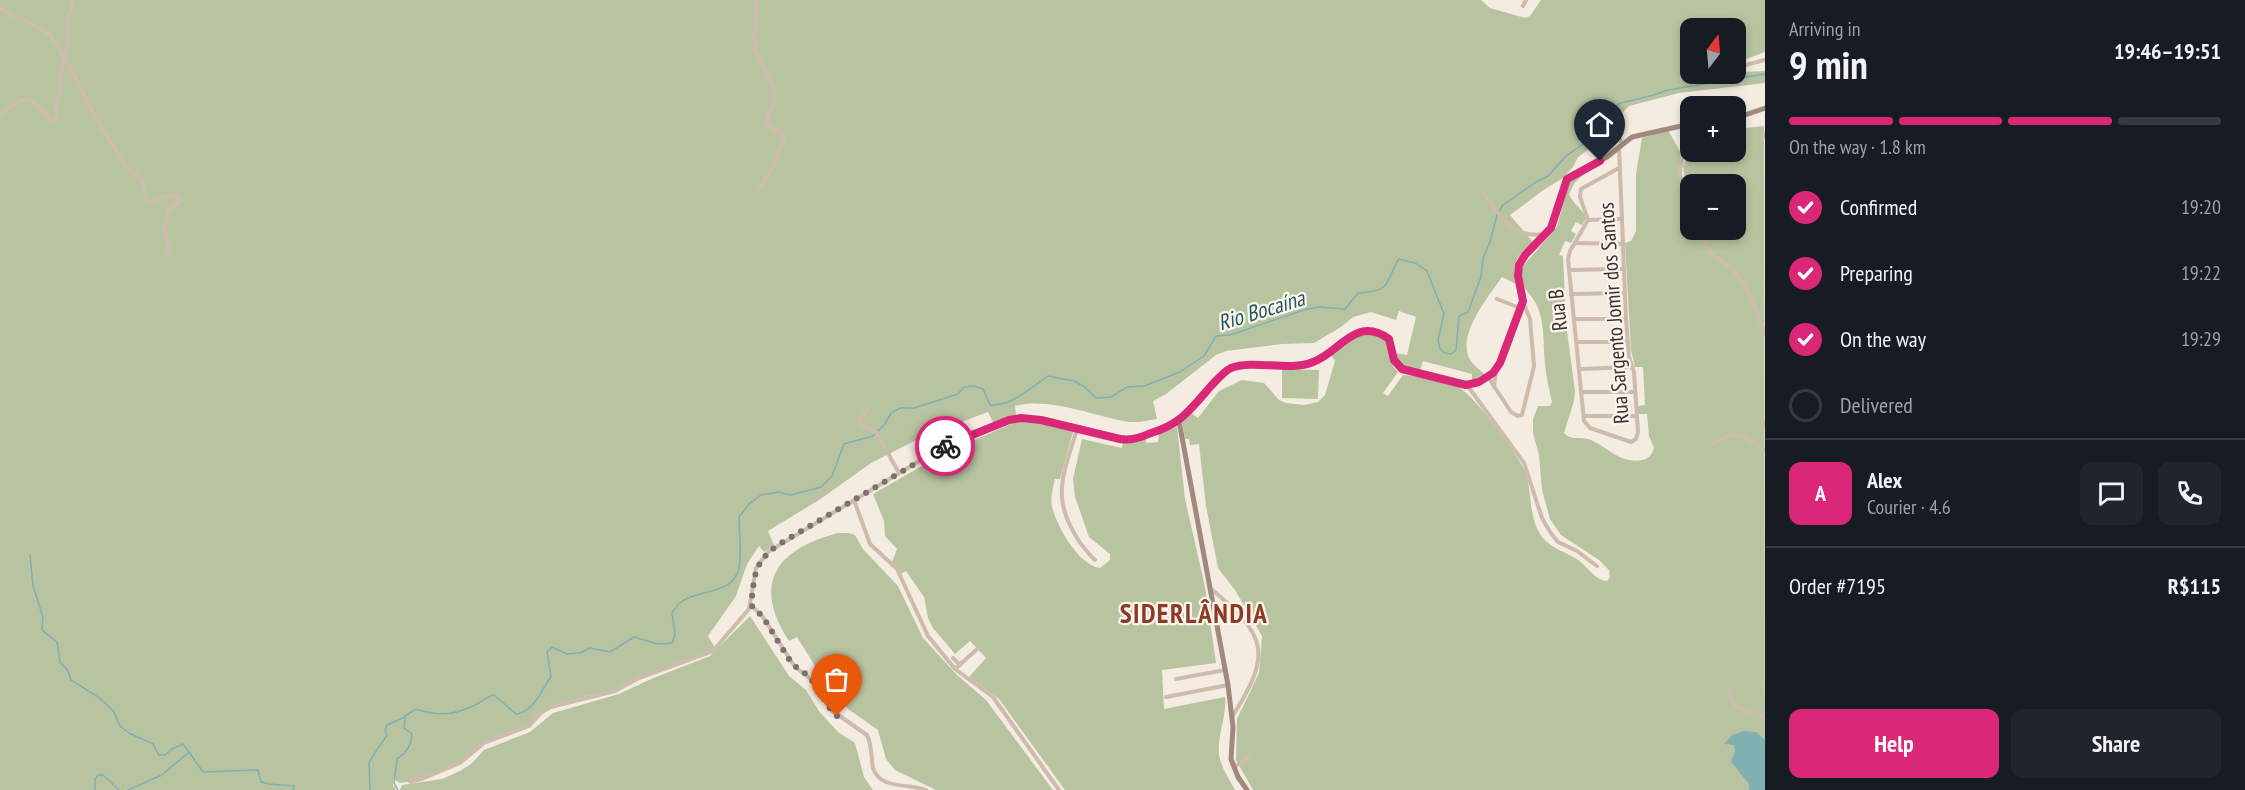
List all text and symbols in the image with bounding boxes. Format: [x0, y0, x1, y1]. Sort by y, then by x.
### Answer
text: Arriving in [1789, 16, 1861, 42]
north arrow [1680, 18, 1746, 84]
map controls [1680, 18, 1746, 240]
text: 19:46–19:51 [2114, 37, 2221, 65]
text: 9 min [1789, 39, 1868, 90]
button: + [1680, 96, 1746, 162]
pin [1574, 99, 1625, 161]
icon: home [1583, 108, 1616, 141]
text: On the way · 1.8 km [1789, 134, 1926, 160]
button: − [1680, 174, 1746, 240]
icon: check [1789, 191, 1822, 224]
text: Confirmed [1840, 193, 1917, 221]
text: 19:20 [2181, 194, 2221, 220]
street label: Rua Sargento Jomir dos Santos [1592, 201, 1635, 425]
icon: check [1789, 257, 1822, 290]
text: Preparing [1840, 259, 1913, 287]
text: 19:22 [2181, 260, 2221, 286]
water label: Rio Bocaína [1214, 283, 1309, 336]
street label: Rua B [1542, 288, 1573, 332]
icon: check [1789, 323, 1822, 356]
text: On the way [1840, 325, 1926, 353]
text: 19:29 [2181, 326, 2221, 352]
text: Delivered [1840, 391, 1913, 419]
courier [915, 416, 975, 476]
icon: bike [929, 430, 962, 463]
button: chat [2080, 462, 2143, 525]
button: phone [2158, 462, 2221, 525]
text: Alex [1867, 466, 1902, 494]
text: A [1815, 479, 1826, 507]
text: Courier · 4.6 [1867, 494, 1951, 520]
text: Order #7195 [1789, 572, 1886, 600]
text: R$115 [2168, 572, 2221, 600]
district label: SIDERLÂNDIA [1120, 596, 1268, 630]
pin [811, 654, 862, 716]
icon: bag [820, 663, 853, 696]
button: Help [1789, 709, 1999, 778]
button: Share [2011, 709, 2221, 778]

